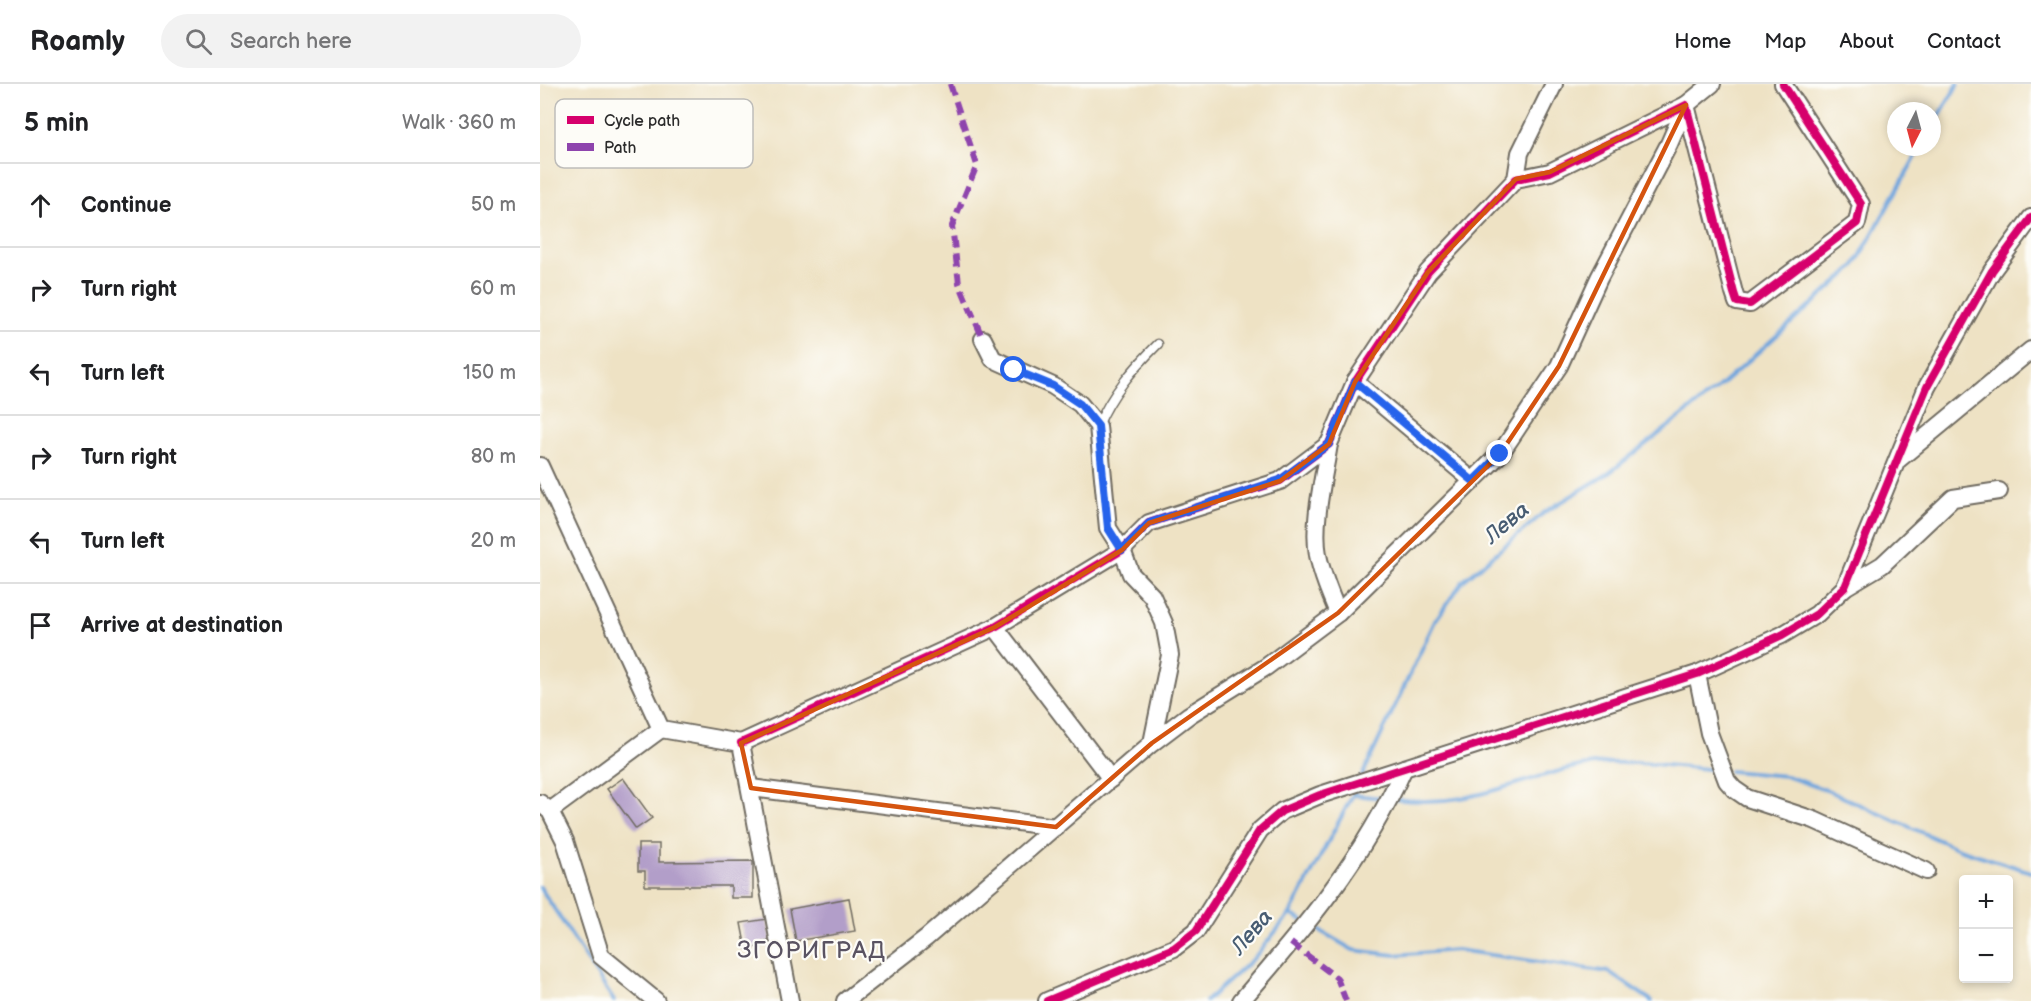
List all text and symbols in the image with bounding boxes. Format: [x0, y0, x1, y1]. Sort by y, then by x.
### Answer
search box [161, 14, 581, 68]
text: Roamly [30, 25, 125, 58]
icon: search [182, 25, 215, 58]
text: Search here [230, 28, 352, 55]
text: Home [1674, 29, 1731, 54]
text: Map [1764, 29, 1806, 54]
text: About [1839, 29, 1894, 54]
text: Contact [1927, 29, 2001, 54]
legend [555, 99, 753, 168]
north arrow [1887, 102, 1941, 156]
text: 5 min [24, 108, 89, 139]
text: Walk · 360 m [402, 111, 516, 135]
text: Cycle path [604, 112, 680, 131]
text: Path [604, 139, 636, 158]
icon: ahead [24, 189, 57, 222]
text: Continue [81, 192, 171, 219]
text: 50 m [471, 193, 516, 217]
icon: right [24, 273, 57, 306]
text: Turn right [81, 276, 177, 303]
text: 60 m [470, 277, 516, 301]
route start [1000, 356, 1026, 382]
icon: left [24, 357, 57, 390]
text: Turn left [81, 360, 165, 387]
text: 150 m [463, 361, 516, 385]
route end [1486, 440, 1512, 466]
icon: right [24, 441, 57, 474]
text: Turn right [81, 444, 177, 471]
text: 80 m [471, 445, 516, 469]
water label: Лева [1477, 496, 1535, 551]
icon: left [24, 525, 57, 558]
text: Turn left [81, 528, 165, 555]
text: 20 m [471, 529, 516, 553]
icon: arrive [24, 609, 57, 642]
text: Arrive at destination [81, 612, 283, 639]
map controls [1959, 875, 2013, 983]
button: + [1959, 875, 2013, 929]
water label: Лева [1224, 904, 1279, 962]
button: − [1959, 929, 2013, 983]
district label: ЗГОРИГРАД [737, 936, 887, 965]

